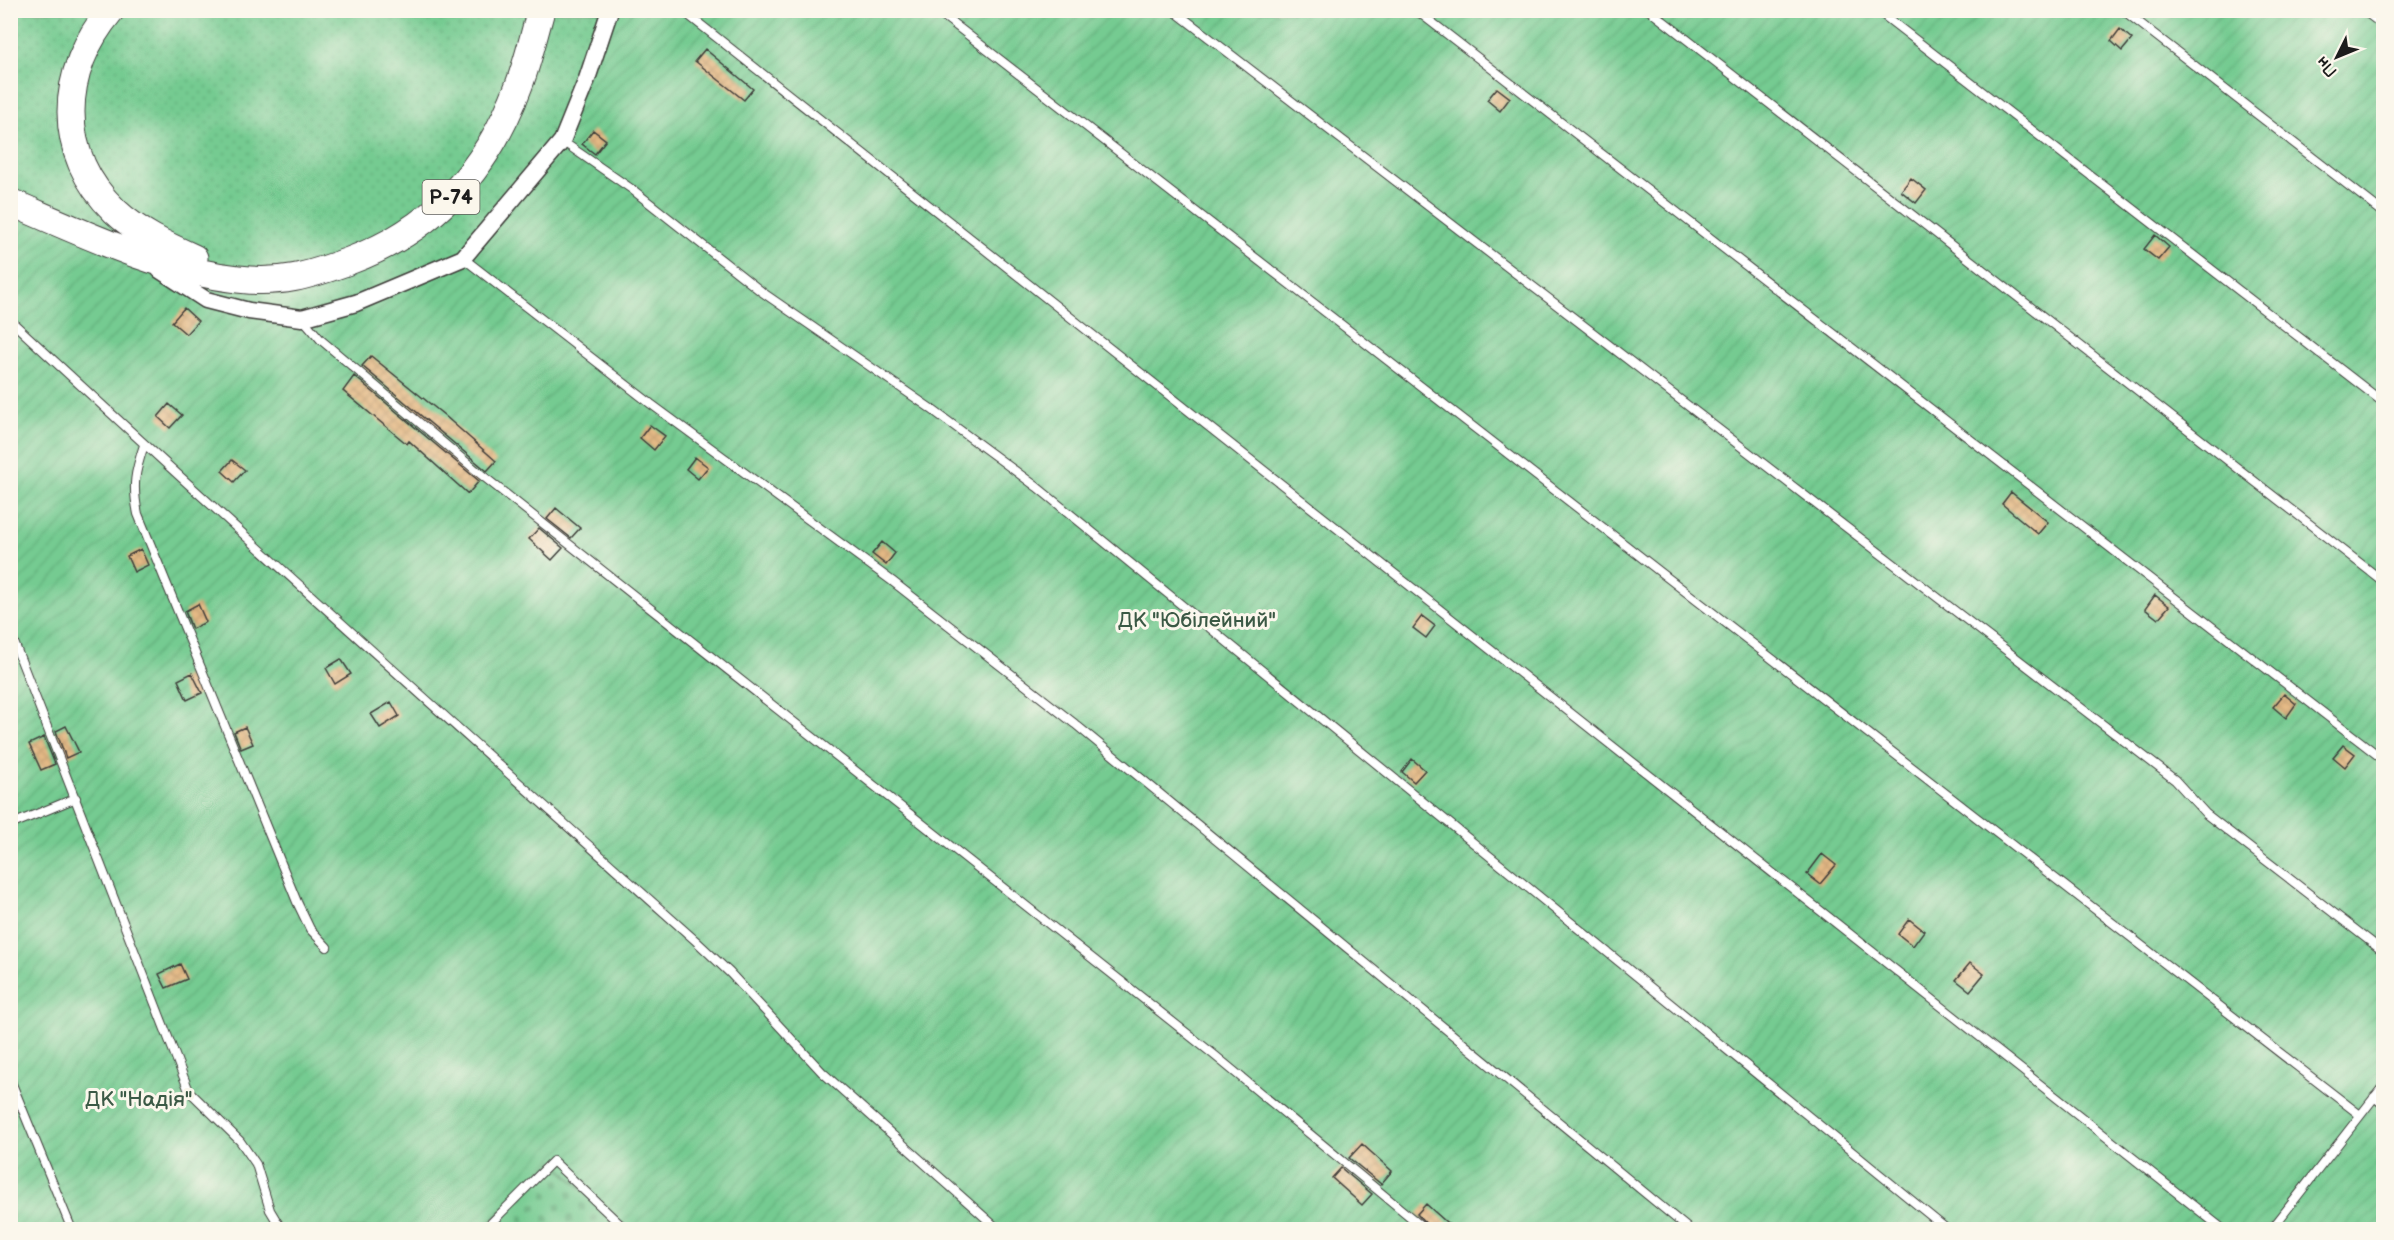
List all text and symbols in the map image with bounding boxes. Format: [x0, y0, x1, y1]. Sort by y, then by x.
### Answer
north arrow [2307, 27, 2367, 87]
text: Пн [2313, 52, 2341, 80]
road number: Р-74 [422, 180, 480, 214]
park label: ДК "Юбілейний" [1118, 608, 1276, 633]
park label: ДК "Надія" [85, 1087, 193, 1112]

